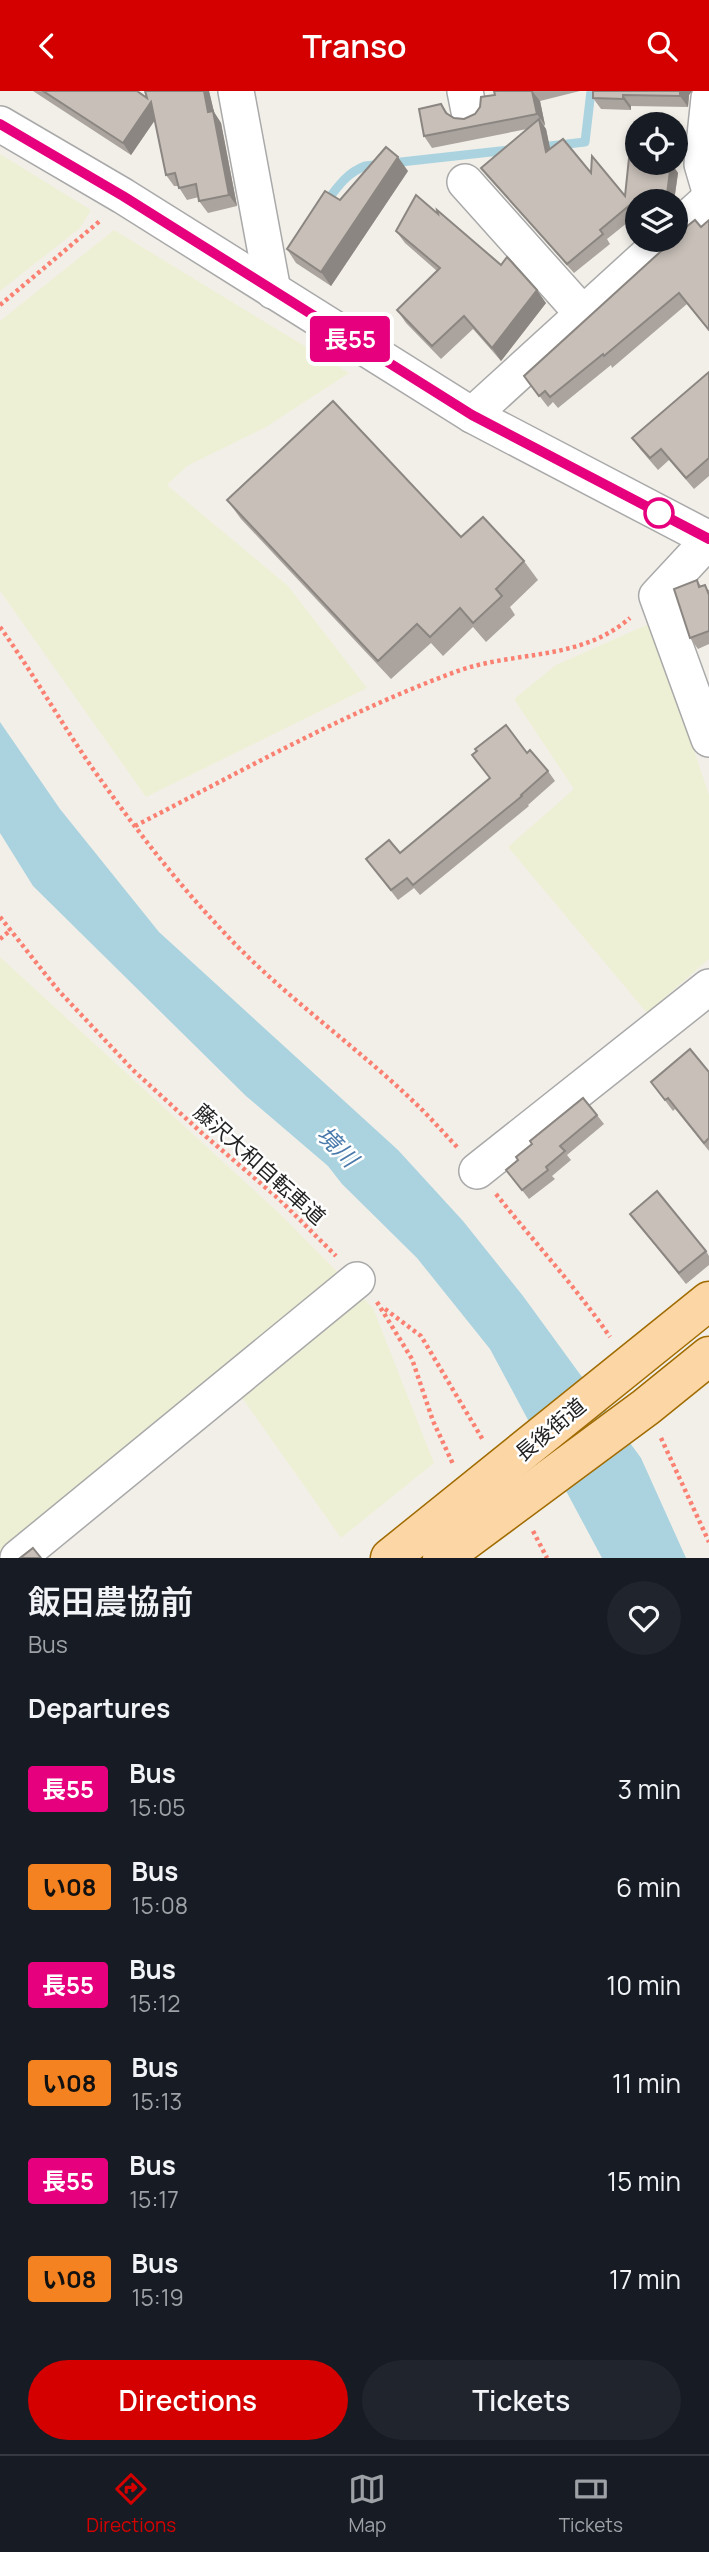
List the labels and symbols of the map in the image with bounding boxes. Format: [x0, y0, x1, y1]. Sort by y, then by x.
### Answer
line badge: 長55 [310, 316, 390, 362]
unlabelled marker [644, 498, 674, 528]
street label: 藤沢大和自転車道 [188, 1097, 332, 1231]
water label: 境川 [310, 1118, 368, 1176]
street label: 長後街道 [509, 1391, 591, 1467]

